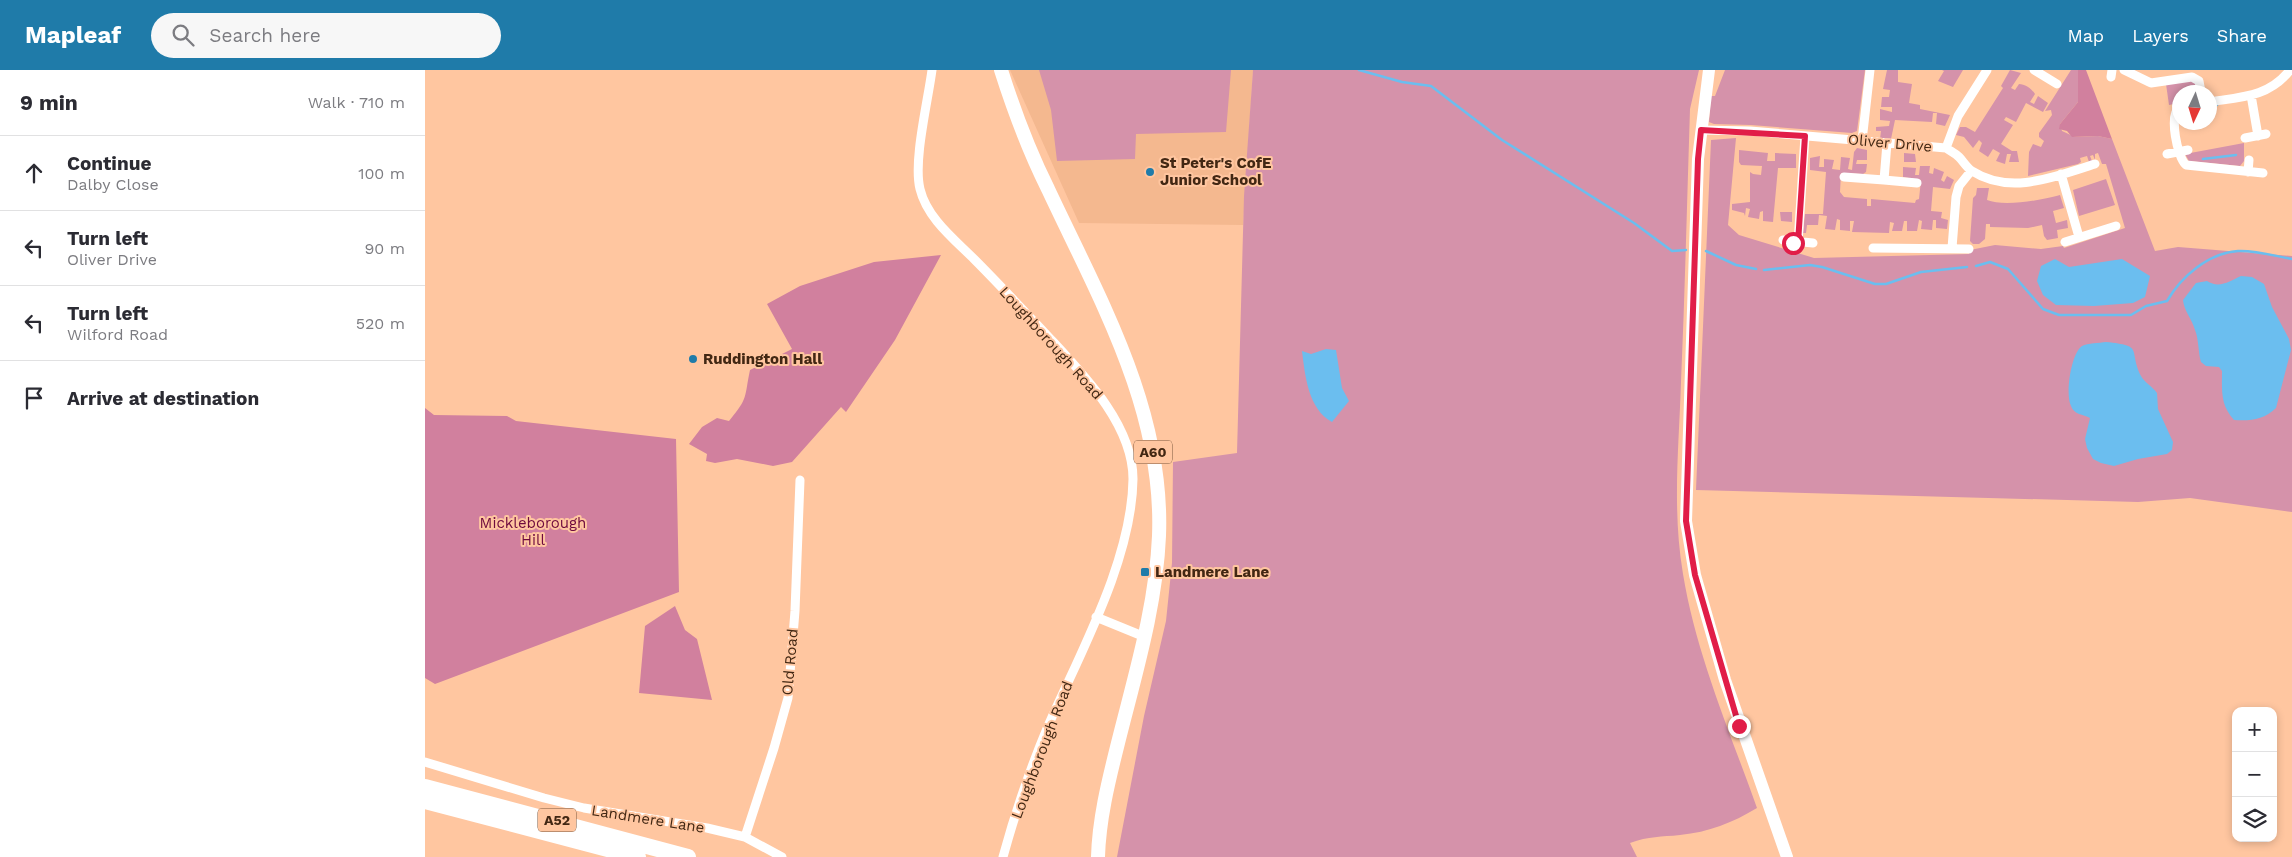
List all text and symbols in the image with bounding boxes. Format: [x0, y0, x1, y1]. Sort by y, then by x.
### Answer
search box [151, 13, 501, 58]
text: Mapleaf [25, 21, 121, 49]
icon: search [169, 21, 197, 49]
text: Search here [209, 24, 321, 47]
text: Map [2067, 25, 2104, 46]
text: Layers [2132, 25, 2189, 46]
text: Share [2217, 25, 2267, 46]
north arrow [2172, 85, 2217, 130]
text: 9 min [20, 90, 78, 115]
text: Walk · 710 m [308, 93, 405, 112]
street label: Oliver Drive [1847, 130, 1933, 156]
text: Continue [67, 152, 151, 175]
place label: St Peter's CofE Junior School [1160, 154, 1271, 189]
icon: ahead [20, 159, 48, 187]
text: 100 m [358, 164, 405, 183]
marker: St Peter's CofE Junior School [1144, 166, 1156, 178]
text: Dalby Close [67, 175, 159, 194]
text: Turn left [67, 227, 148, 250]
route start [1782, 232, 1805, 255]
icon: left [20, 234, 48, 262]
text: 90 m [364, 239, 405, 258]
text: Oliver Drive [67, 250, 157, 269]
street label: Loughborough Road [996, 283, 1106, 403]
text: Turn left [67, 302, 148, 325]
icon: left [20, 309, 48, 337]
text: 520 m [356, 314, 405, 333]
text: Wilford Road [67, 325, 168, 344]
place label: Ruddington Hall [703, 350, 822, 368]
marker: Ruddington Hall [687, 353, 699, 365]
icon: arrive [20, 384, 48, 412]
text: Arrive at destination [67, 387, 259, 410]
road number: A60 [1134, 441, 1172, 464]
park label: Mickleborough Hill [480, 514, 586, 549]
place label: Landmere Lane [1155, 563, 1270, 581]
marker: Landmere Lane [1139, 566, 1151, 578]
street label: Old Road [778, 628, 802, 696]
street label: Loughborough Road [1007, 679, 1077, 821]
map controls [2232, 707, 2277, 842]
button: + [2232, 707, 2277, 752]
route end [1728, 715, 1751, 738]
button: − [2232, 752, 2277, 797]
button: layers [2232, 797, 2277, 842]
street label: Landmere Lane [590, 801, 706, 837]
road number: A52 [538, 808, 576, 832]

